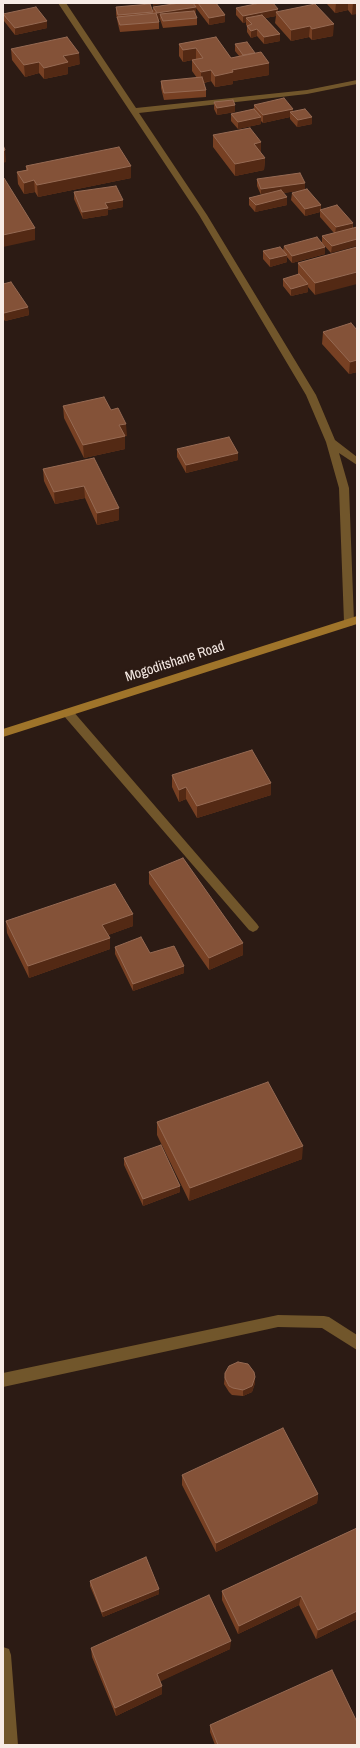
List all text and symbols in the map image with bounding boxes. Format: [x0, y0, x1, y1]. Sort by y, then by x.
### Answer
street label: Mogoditshane Road [123, 638, 227, 686]

